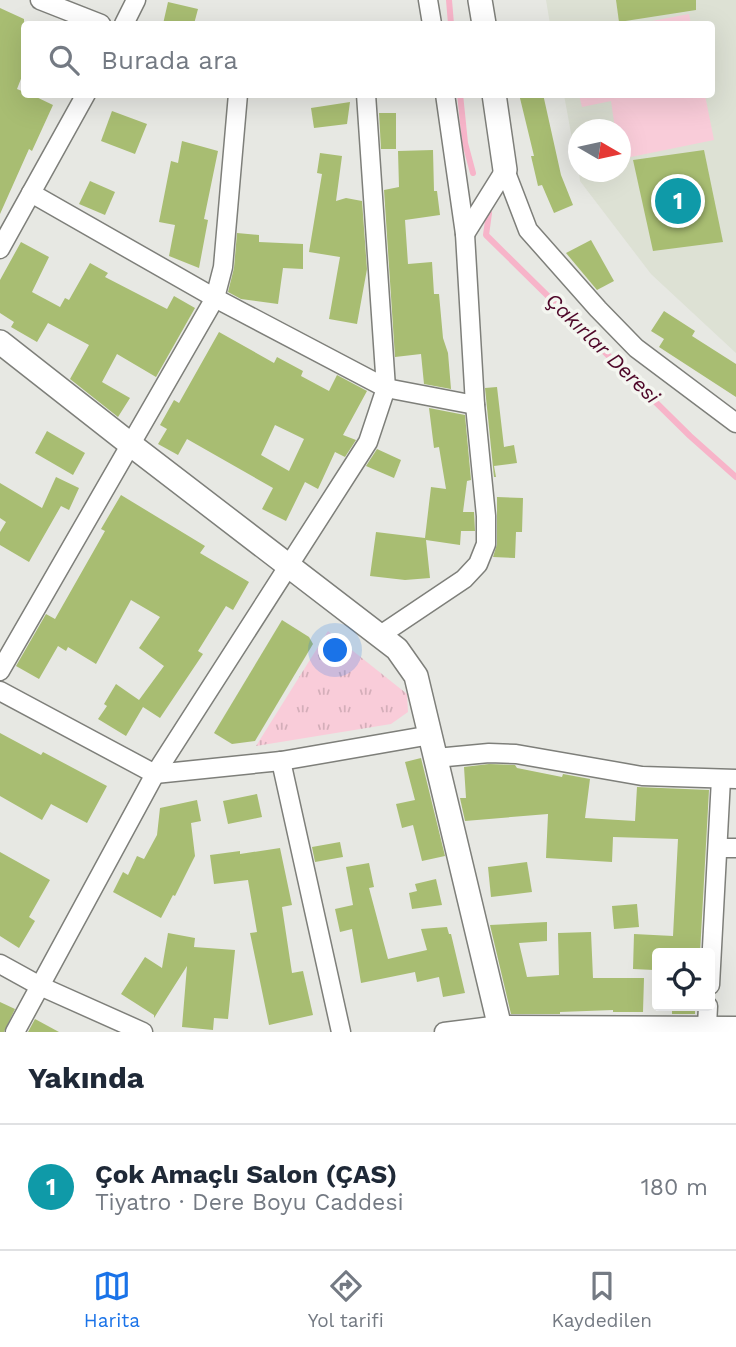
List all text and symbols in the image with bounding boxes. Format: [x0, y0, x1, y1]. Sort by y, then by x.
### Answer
search box [21, 21, 715, 98]
icon: search [45, 41, 83, 79]
text: Burada ara [101, 45, 238, 75]
north arrow [568, 119, 631, 182]
pin: 1 [655, 175, 701, 227]
water label: Çakırlar Deresi [541, 287, 666, 409]
your location [318, 633, 352, 667]
map controls [652, 948, 715, 1011]
button: locate [652, 948, 715, 1011]
text: Yakında [28, 1060, 144, 1095]
text: Çok Amaçlı Salon (ÇAS) [95, 1159, 397, 1189]
text: 1 [46, 1174, 56, 1201]
text: 180 m [641, 1174, 708, 1201]
text: Tiyatro · Dere Boyu Caddesi [95, 1189, 404, 1216]
tab: Harita [84, 1267, 140, 1332]
tab: Yol tarifi [308, 1267, 384, 1332]
tab: Kaydedilen [552, 1267, 652, 1332]

